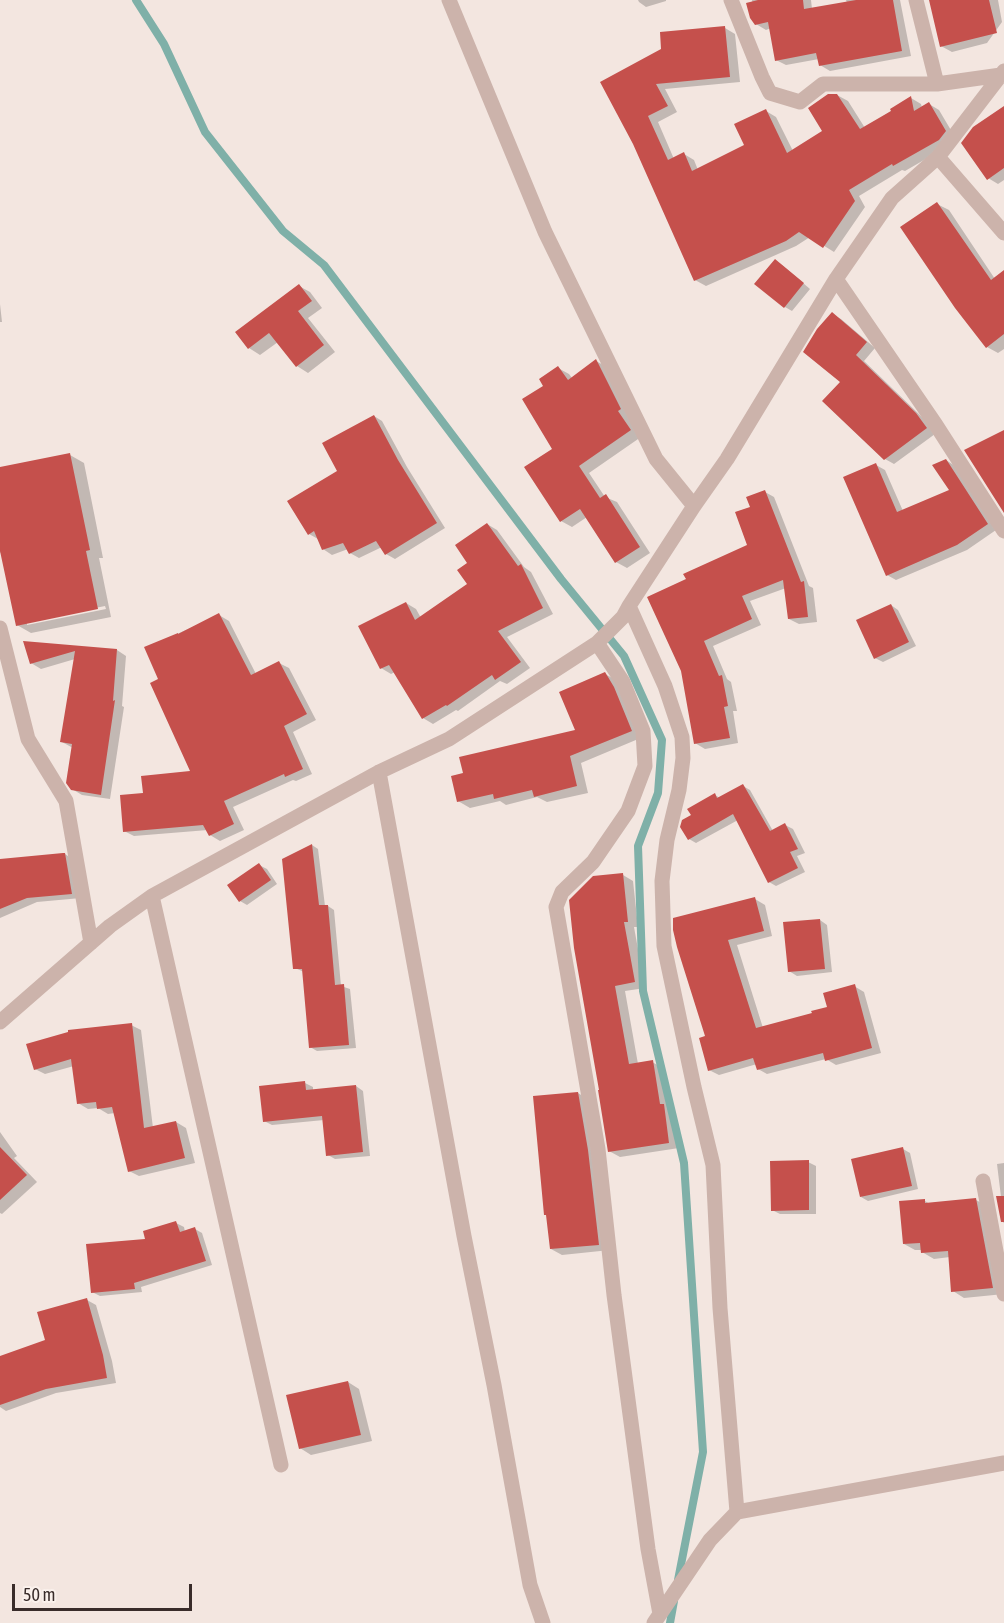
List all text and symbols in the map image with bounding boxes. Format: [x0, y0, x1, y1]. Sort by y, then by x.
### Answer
scale bar [15, 1572, 195, 1610]
text: 50 m [23, 1584, 55, 1605]

